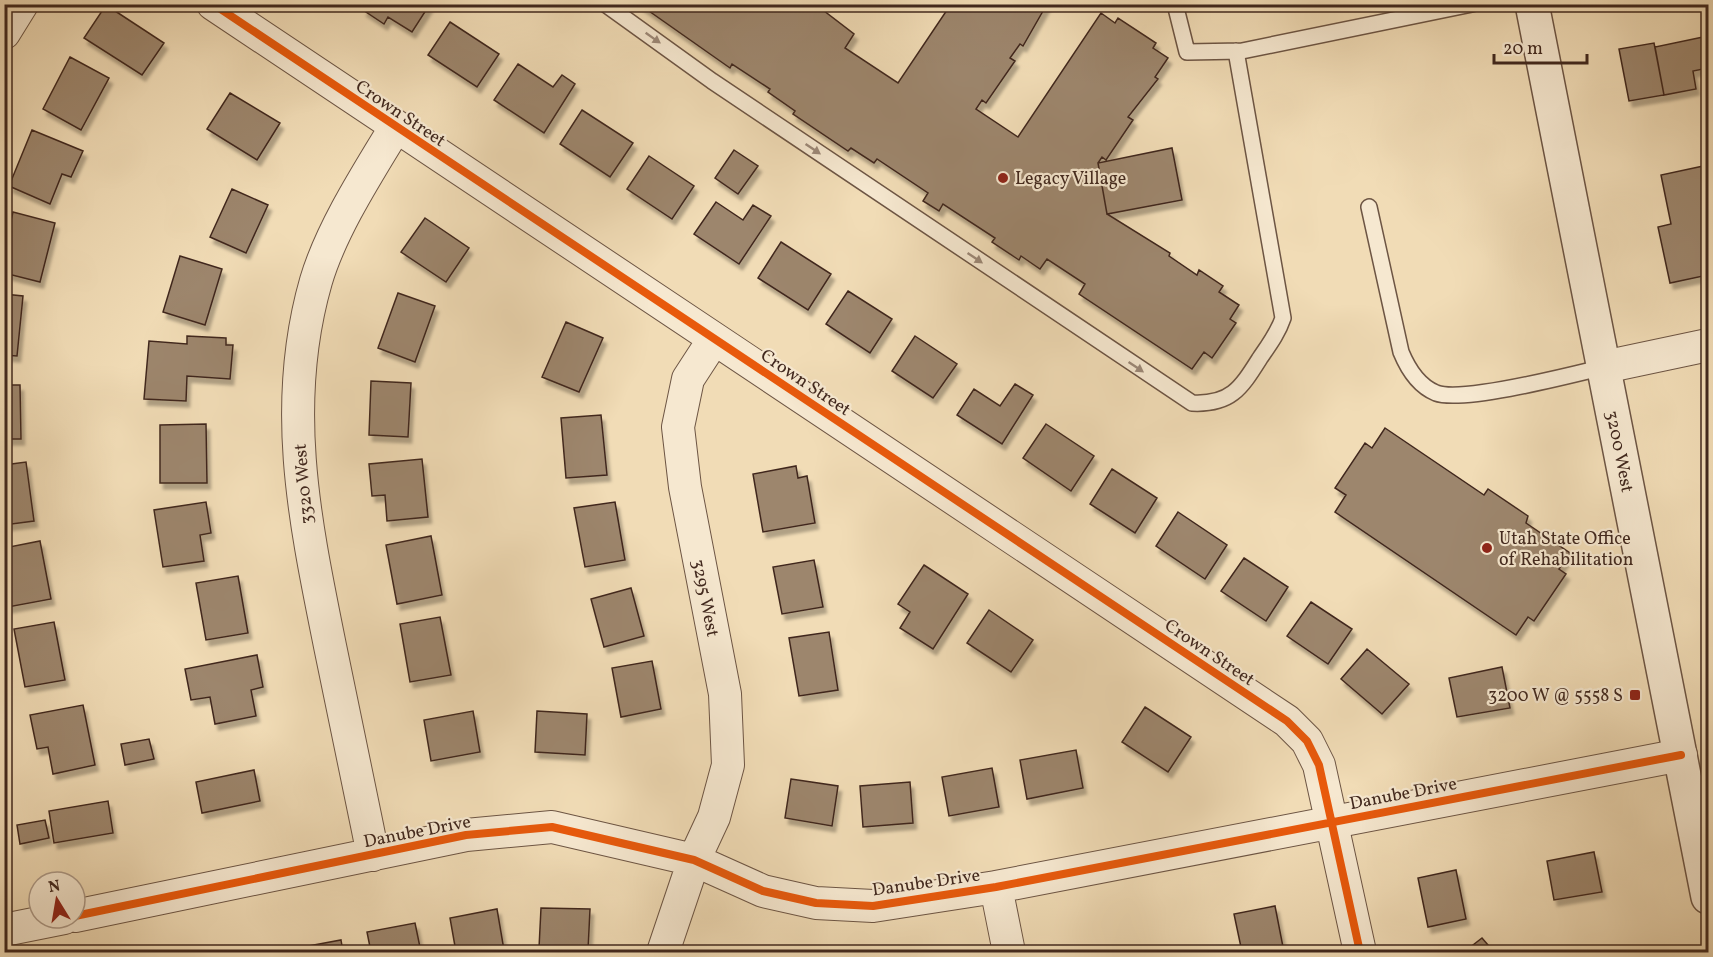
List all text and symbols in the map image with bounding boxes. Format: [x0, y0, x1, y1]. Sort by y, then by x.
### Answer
scale bar [1494, 27, 1587, 65]
one-way arrow [644, 32, 660, 44]
text: 20 m [1503, 37, 1543, 62]
street label: Crown Street [350, 75, 450, 154]
one-way arrow [805, 143, 821, 155]
place label: Legacy Village [1015, 167, 1126, 192]
marker: Legacy Village [996, 171, 1010, 185]
one-way arrow [967, 252, 983, 263]
street label: Crown Street [755, 344, 855, 423]
one-way arrow [1128, 361, 1144, 373]
street label: 3200 West [1598, 409, 1639, 495]
street label: 3320 West [289, 442, 320, 525]
place label: Utah State Office of Rehabilitation [1499, 527, 1634, 573]
marker: Utah State Office of Rehabilitation [1480, 541, 1494, 555]
street label: 3295 West [685, 557, 724, 639]
street label: Crown Street [1159, 614, 1259, 693]
place label: 3200 W @ 5558 S [1488, 684, 1623, 709]
marker: 3200 W @ 5558 S [1628, 688, 1642, 702]
street label: Danube Drive [1347, 772, 1459, 817]
street label: Danube Drive [361, 810, 473, 855]
street label: Danube Drive [871, 864, 982, 903]
north arrow [27, 870, 87, 930]
text: N [47, 875, 63, 899]

